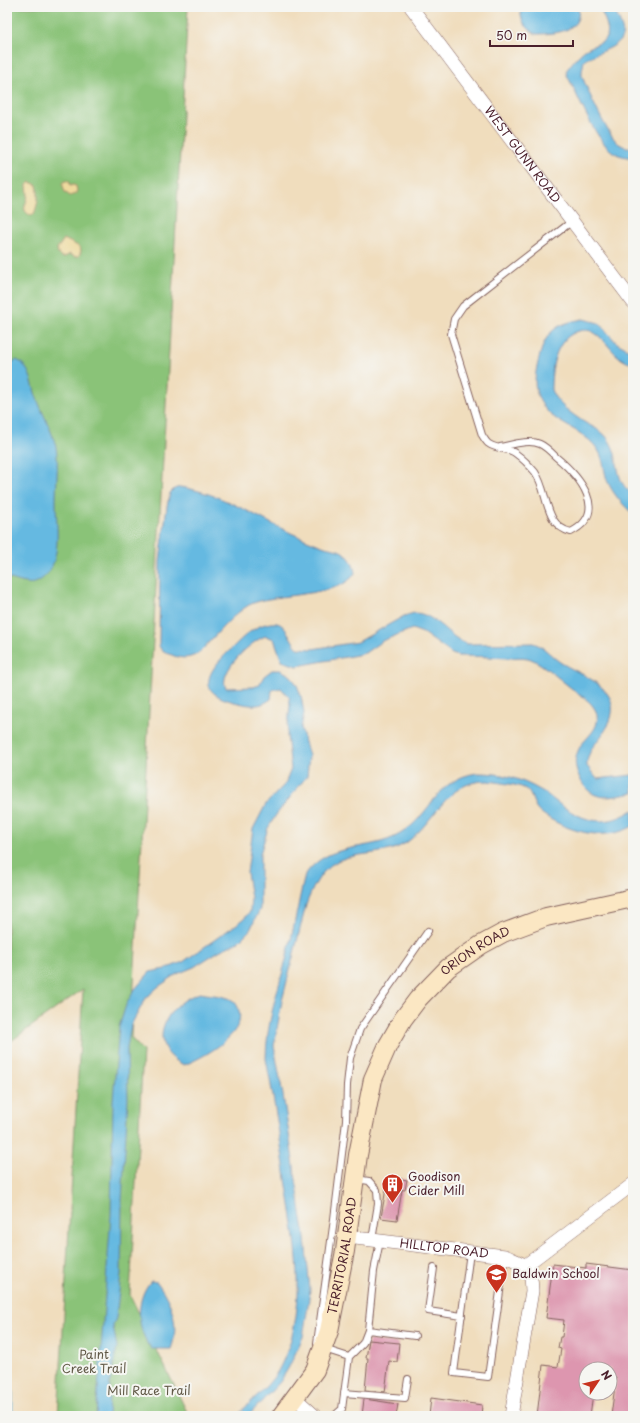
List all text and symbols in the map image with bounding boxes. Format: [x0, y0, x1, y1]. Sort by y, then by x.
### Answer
scale bar [490, 22, 573, 48]
text: 50 m [496, 26, 527, 44]
street label: WEST GUNN ROAD [481, 102, 565, 206]
street label: ORION ROAD [435, 921, 512, 979]
place label: Goodison Cider Mill [408, 1167, 465, 1199]
building icon: Goodison Cider Mill [379, 1171, 405, 1204]
street label: TERRITORIAL ROAD [322, 1196, 360, 1316]
street label: HILLTOP ROAD [399, 1233, 490, 1262]
school or university icon: Baldwin School [484, 1261, 510, 1294]
place label: Baldwin School [512, 1264, 600, 1282]
park label: Paint Creek Trail [62, 1345, 126, 1377]
north arrow [578, 1361, 618, 1401]
text: N [597, 1367, 616, 1384]
park label: Mill Race Trail [107, 1381, 191, 1399]

